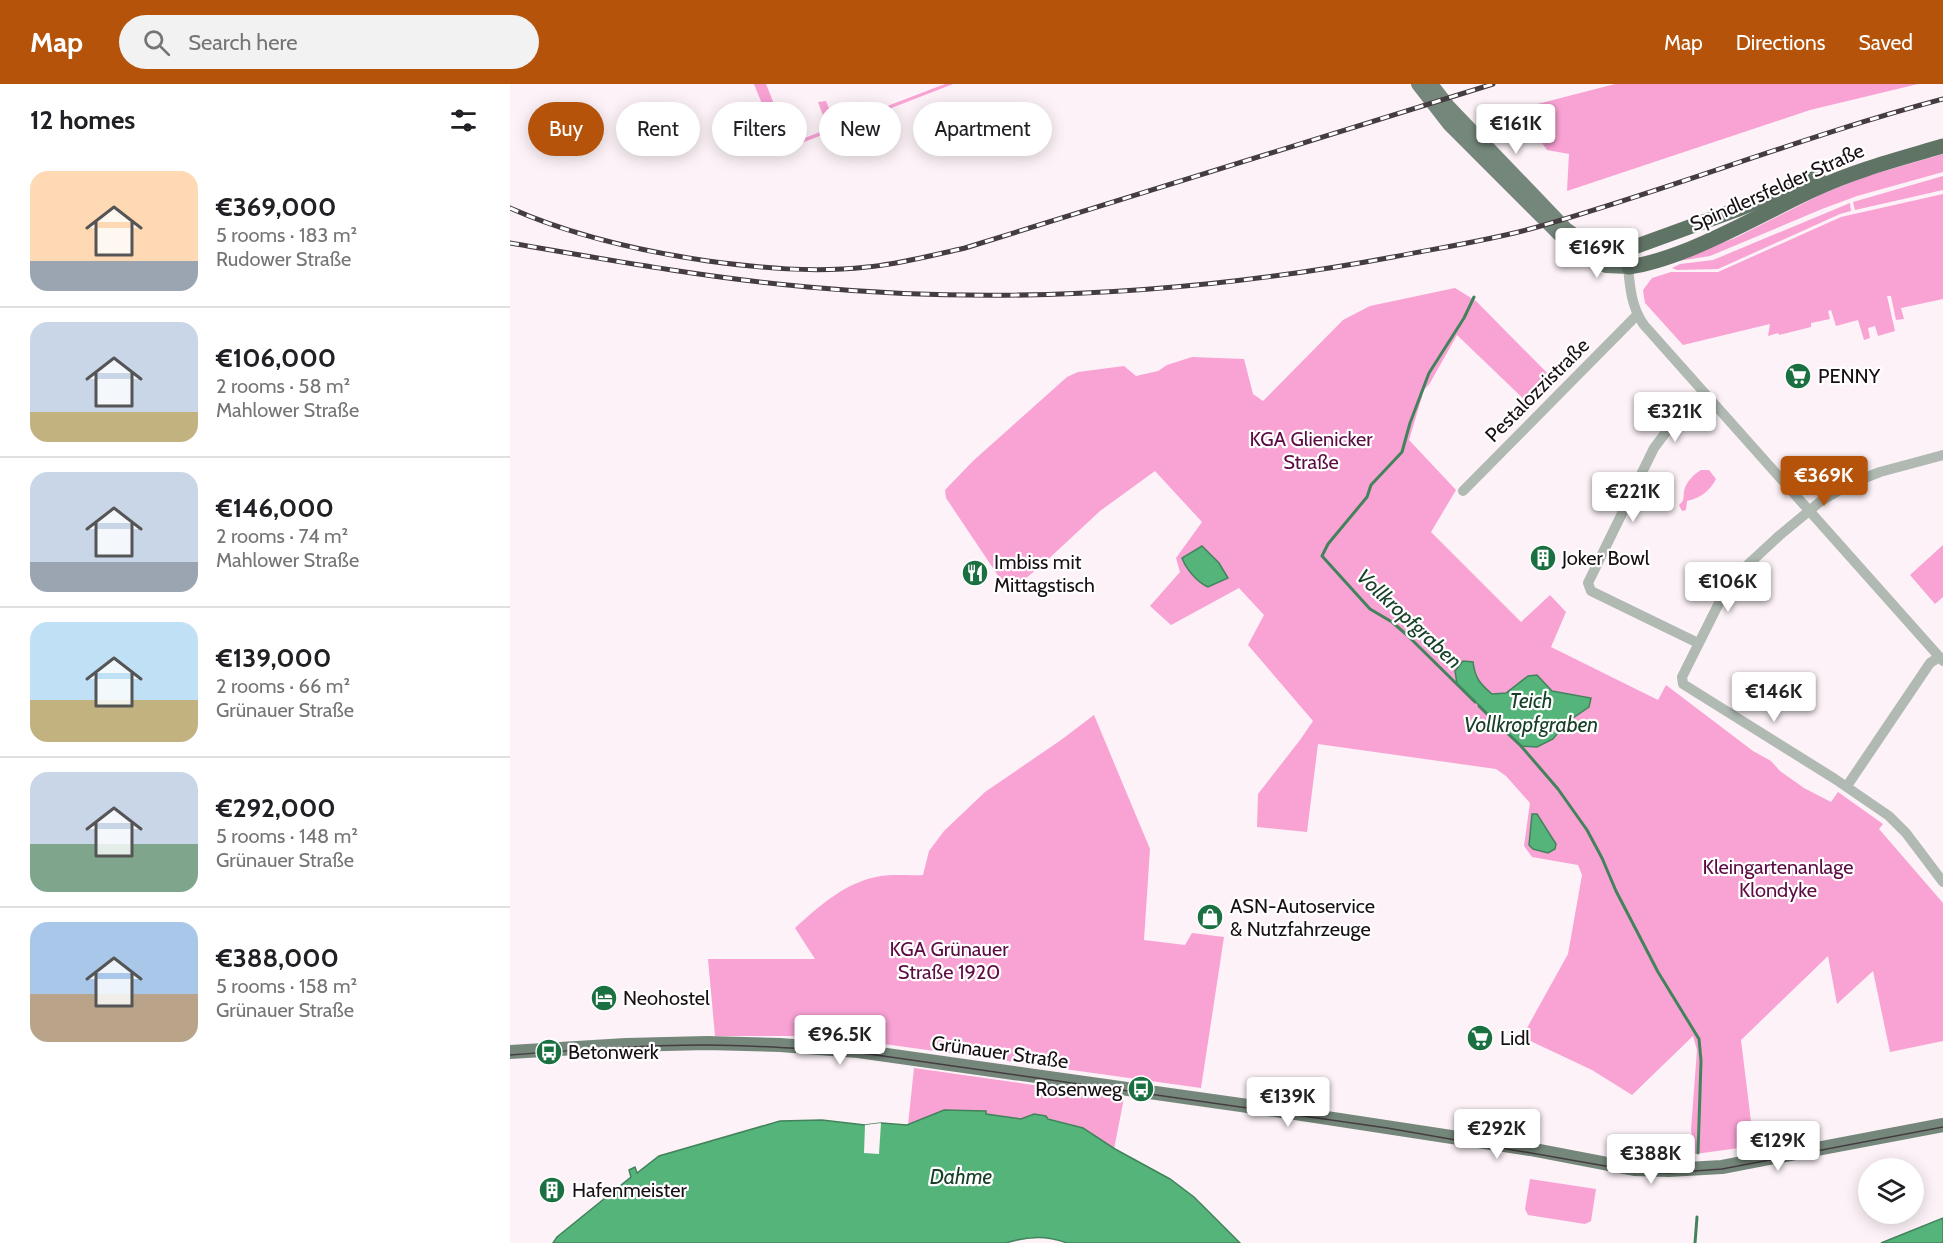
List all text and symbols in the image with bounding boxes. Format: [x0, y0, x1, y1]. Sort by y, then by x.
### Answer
search box [119, 15, 539, 69]
text: Map [30, 25, 83, 59]
icon: search [140, 26, 173, 59]
text: Search here [188, 29, 297, 56]
text: Map [1664, 30, 1703, 55]
text: Directions [1736, 30, 1825, 55]
text: Saved [1858, 30, 1913, 55]
chip: Buy [528, 102, 604, 156]
chip: Rent [616, 102, 700, 156]
chip: Filters [712, 102, 807, 156]
chip: New [819, 102, 901, 156]
chip: Apartment [913, 102, 1052, 156]
text: 12 homes [30, 104, 135, 136]
icon: filters [447, 104, 480, 137]
pin: €161K [1474, 104, 1558, 155]
text: €161K [1490, 111, 1542, 135]
street label: Spindlersfelder Straße [1686, 138, 1868, 236]
text: €369,000 [216, 191, 336, 223]
icon: home [78, 195, 150, 267]
text: 5 rooms · 183 m² [216, 223, 357, 247]
pin: €169K [1555, 228, 1639, 279]
text: €169K [1569, 235, 1625, 259]
text: Rudower Straße [216, 247, 351, 271]
street label: Pestalozzistraße [1480, 333, 1594, 447]
text: €106,000 [216, 342, 336, 374]
icon: home [78, 346, 150, 418]
supermarket icon: PENNY [1783, 361, 1813, 391]
place label: PENNY [1818, 364, 1881, 388]
text: 2 rooms · 58 m² [216, 374, 350, 398]
pin: €321K [1633, 392, 1717, 443]
text: Mahlower Straße [216, 398, 359, 422]
text: €321K [1648, 399, 1702, 423]
park label: KGA Glienicker Straße [1249, 427, 1373, 474]
pin: €369K [1782, 456, 1866, 507]
text: €369K [1795, 463, 1853, 487]
pin: €221K [1591, 472, 1675, 523]
text: €221K [1606, 479, 1660, 503]
text: €146,000 [216, 492, 334, 524]
icon: home [78, 496, 150, 568]
text: 2 rooms · 74 m² [216, 524, 348, 548]
building icon: Joker Bowl [1528, 543, 1558, 573]
place label: Joker Bowl [1561, 546, 1650, 570]
text: Mahlower Straße [216, 548, 359, 572]
place label: Imbiss mit Mittagstisch [994, 550, 1095, 597]
restaurant icon: Imbiss mit Mittagstisch [960, 558, 990, 588]
pin: €106K [1686, 562, 1770, 613]
water label: Vollkropfgraben [1352, 564, 1467, 674]
text: €106K [1699, 569, 1757, 593]
text: €139,000 [216, 642, 331, 674]
icon: home [78, 646, 150, 718]
pin: €146K [1732, 672, 1816, 723]
text: 2 rooms · 66 m² [216, 674, 350, 698]
text: €146K [1746, 679, 1802, 703]
water label: Teich Vollkropfgraben [1464, 688, 1598, 737]
text: Grünauer Straße [216, 698, 354, 722]
text: €292,000 [216, 792, 336, 824]
icon: home [78, 796, 150, 868]
text: 5 rooms · 148 m² [216, 824, 358, 848]
text: Grünauer Straße [216, 848, 354, 872]
park label: Kleingartenanlage Klondyke [1703, 855, 1853, 902]
place label: ASN-Autoservice & Nutzfahrzeuge [1230, 894, 1375, 941]
shop icon: ASN-Autoservice & Nutzfahrzeuge [1195, 902, 1225, 932]
park label: KGA Grünauer Straße 1920 [890, 937, 1009, 984]
text: €388,000 [216, 942, 339, 974]
icon: home [78, 946, 150, 1018]
text: 5 rooms · 158 m² [216, 974, 357, 998]
hotel icon: Neohostel [589, 983, 619, 1013]
place label: Neohostel [623, 986, 710, 1010]
text: Grünauer Straße [216, 998, 354, 1022]
pin: €96.5K [791, 1015, 889, 1066]
text: €96.5K [808, 1022, 872, 1046]
supermarket icon: Lidl [1465, 1023, 1495, 1053]
place label: Lidl [1500, 1026, 1530, 1050]
street label: Grünauer Straße [930, 1031, 1070, 1073]
bus stop icon: Betonwerk [534, 1037, 564, 1067]
place label: Betonwerk [568, 1040, 659, 1064]
bus stop icon: Rosenweg [1126, 1074, 1156, 1104]
place label: Rosenweg [1035, 1077, 1123, 1101]
pin: €139K [1246, 1077, 1330, 1128]
text: €139K [1261, 1084, 1315, 1108]
pin: €292K [1455, 1109, 1539, 1160]
text: €292K [1468, 1116, 1526, 1140]
pin: €129K [1736, 1121, 1820, 1172]
text: €129K [1751, 1128, 1805, 1152]
pin: €388K [1609, 1134, 1693, 1185]
text: €388K [1621, 1141, 1681, 1165]
map controls [1858, 1158, 1924, 1224]
button: layers [1858, 1158, 1924, 1224]
water label: Dahme [930, 1164, 993, 1189]
building icon: Hafenmeister [537, 1175, 567, 1205]
place label: Hafenmeister [572, 1178, 687, 1202]

